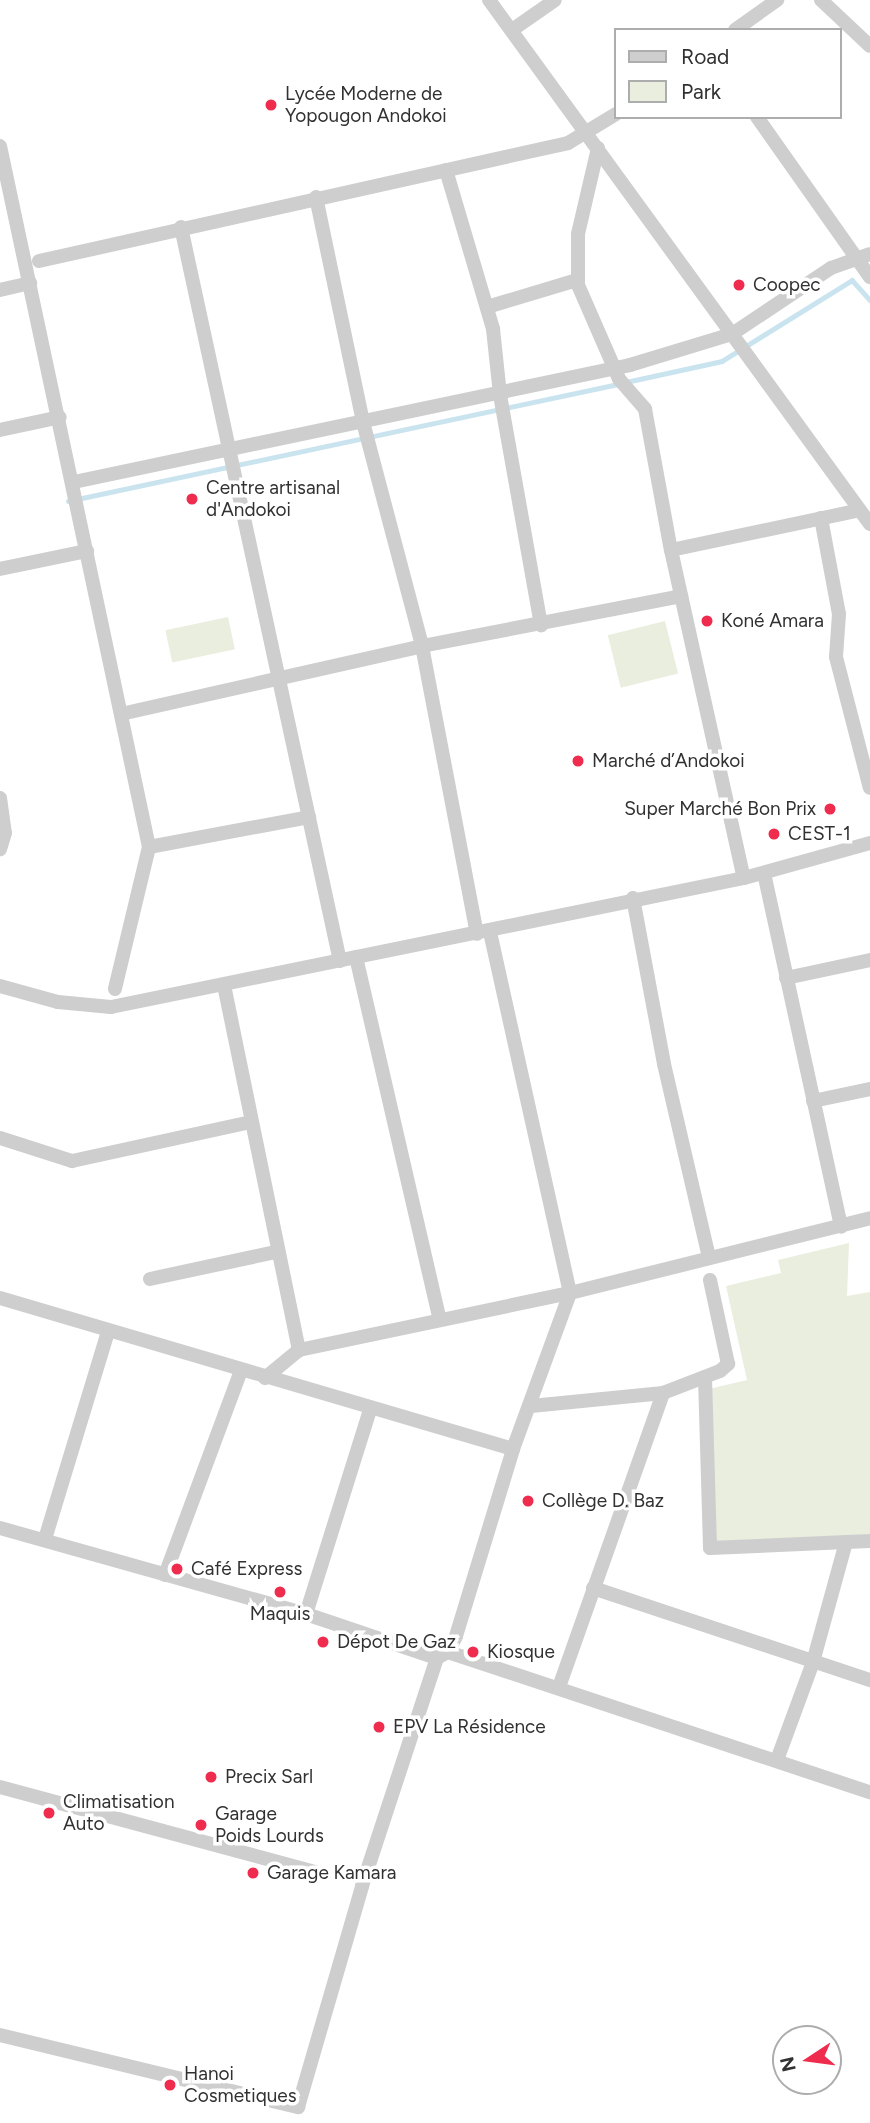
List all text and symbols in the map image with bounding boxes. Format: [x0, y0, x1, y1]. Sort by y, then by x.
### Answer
legend [614, 28, 842, 119]
text: Road [681, 44, 729, 69]
text: Park [681, 79, 721, 104]
place label: Lycée Moderne de Yopougon Andokoi [285, 83, 447, 127]
marker: Lycée Moderne de Yopougon Andokoi [263, 97, 279, 113]
place label: Coopec [753, 274, 821, 296]
marker: Coopec [731, 277, 747, 293]
place label: Centre artisanal d'Andokoi [206, 477, 340, 521]
marker: Centre artisanal d'Andokoi [184, 491, 200, 507]
place label: Koné Amara [721, 610, 824, 632]
marker: Koné Amara [699, 613, 715, 629]
place label: Marché d’Andokoi [592, 750, 745, 772]
marker: Marché d’Andokoi [570, 753, 586, 769]
place label: Super Marché Bon Prix [624, 798, 816, 820]
marker: Super Marché Bon Prix [822, 801, 838, 817]
place label: CEST-1 [788, 823, 851, 845]
marker: CEST-1 [766, 826, 782, 842]
place label: Collège D. Baz [542, 1490, 664, 1512]
marker: Collège D. Baz [520, 1493, 536, 1509]
place label: Café Express [191, 1558, 302, 1580]
marker: Café Express [169, 1561, 185, 1577]
marker: Maquis [272, 1584, 288, 1600]
place label: Maquis [250, 1603, 310, 1625]
place label: Dépot De Gaz [337, 1631, 456, 1653]
marker: Dépot De Gaz [315, 1634, 331, 1650]
place label: Kiosque [487, 1641, 555, 1663]
marker: Kiosque [465, 1644, 481, 1660]
place label: EPV La Résidence [393, 1716, 546, 1738]
marker: EPV La Résidence [371, 1719, 387, 1735]
place label: Precix Sarl [225, 1766, 313, 1788]
marker: Precix Sarl [203, 1769, 219, 1785]
place label: Climatisation Auto [63, 1791, 174, 1835]
place label: Garage Poids Lourds [215, 1803, 324, 1847]
marker: Climatisation Auto [41, 1805, 57, 1821]
marker: Garage Poids Lourds [193, 1817, 209, 1833]
place label: Garage Kamara [267, 1862, 397, 1884]
marker: Garage Kamara [245, 1865, 261, 1881]
north arrow [772, 2025, 842, 2095]
text: N [775, 2055, 801, 2074]
place label: Hanoi Cosmetiques [184, 2063, 297, 2107]
marker: Hanoi Cosmetiques [162, 2077, 178, 2093]

